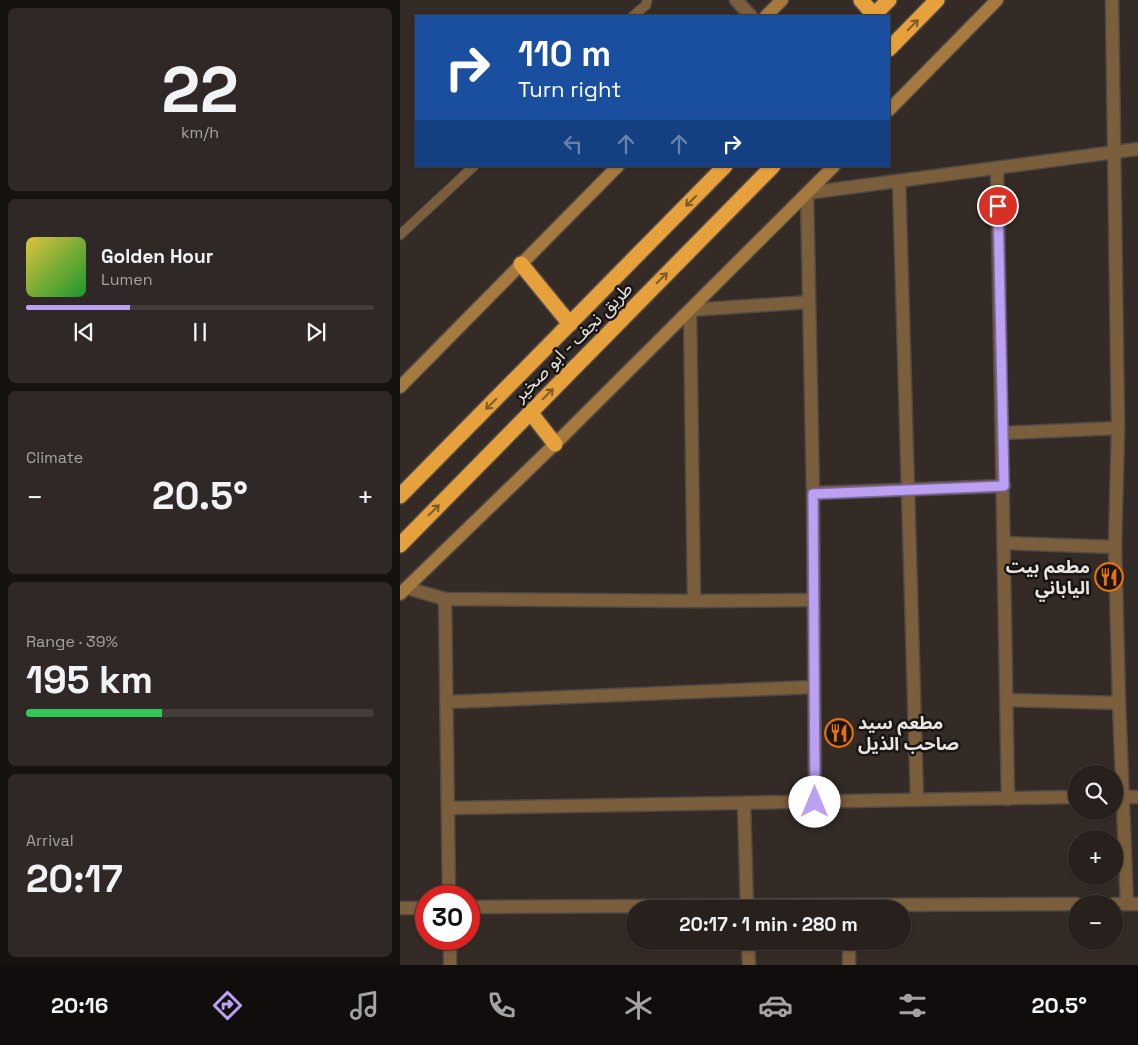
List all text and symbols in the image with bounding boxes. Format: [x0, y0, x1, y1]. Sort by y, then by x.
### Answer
one-way arrow [907, 18, 919, 31]
text: 110 m [518, 32, 611, 76]
icon: right [435, 35, 500, 100]
text: 22 [161, 48, 239, 131]
text: Turn right [518, 75, 621, 103]
text: km/h [181, 122, 219, 143]
icon: left [559, 130, 587, 158]
icon: ahead [612, 130, 640, 158]
icon: ahead [665, 130, 693, 158]
icon: right [718, 130, 746, 158]
pin [977, 185, 1019, 227]
icon: arrive [984, 192, 1012, 220]
one-way arrow [685, 195, 697, 207]
text: Golden Hour [101, 244, 213, 269]
text: Lumen [101, 269, 153, 290]
one-way arrow [656, 273, 668, 285]
street label: طريق نجف - ابو صخير [507, 277, 637, 407]
icon: previous [70, 318, 98, 346]
icon: pause [186, 318, 214, 346]
icon: next [302, 318, 330, 346]
one-way arrow [542, 388, 554, 400]
one-way arrow [485, 398, 497, 410]
text: Climate [26, 447, 83, 468]
text: 20.5° [152, 472, 248, 520]
text: − [26, 479, 43, 515]
text: + [357, 479, 374, 515]
one-way arrow [428, 504, 440, 516]
place label: مطعم بيت الياباني [1006, 555, 1090, 602]
restaurant icon: مطعم بيت الياباني [1094, 562, 1124, 592]
text: Range · 39% [26, 631, 118, 652]
text: 195 km [26, 656, 153, 704]
place label: مطعم سيد صاحب الذيل [858, 711, 959, 755]
restaurant icon: مطعم سيد صاحب الذيل [824, 718, 854, 748]
map controls [1068, 765, 1123, 950]
button: search [1068, 765, 1123, 820]
position arrow [788, 775, 840, 827]
text: Arrival [26, 830, 74, 851]
button: + [1068, 830, 1123, 885]
text: 20:17 [26, 855, 123, 903]
speed limit sign: 30 [415, 885, 480, 950]
button: − [1068, 895, 1123, 950]
text: 20:17 · 1 min · 280 m [679, 912, 858, 937]
icon: directions [210, 988, 245, 1023]
icon: music [347, 988, 382, 1023]
icon: phone [484, 988, 519, 1023]
icon: climate [621, 988, 656, 1023]
icon: car [758, 988, 793, 1023]
icon: filters [895, 988, 930, 1023]
text: 20:16 [51, 991, 108, 1019]
text: 20.5° [1031, 991, 1087, 1019]

